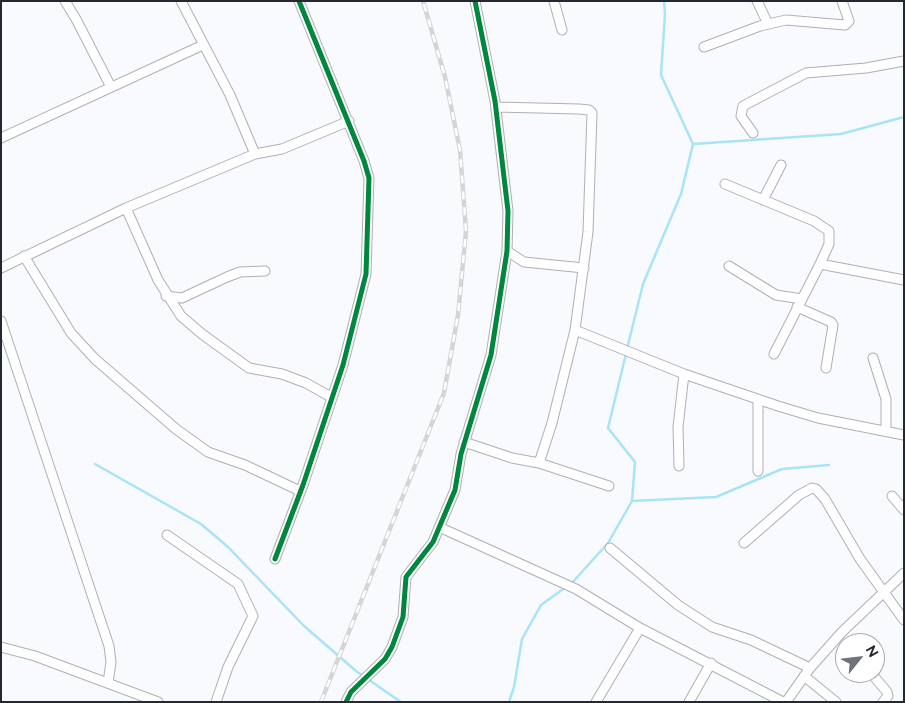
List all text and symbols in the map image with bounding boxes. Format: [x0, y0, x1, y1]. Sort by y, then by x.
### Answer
north arrow [835, 633, 885, 683]
text: N [863, 643, 882, 660]

